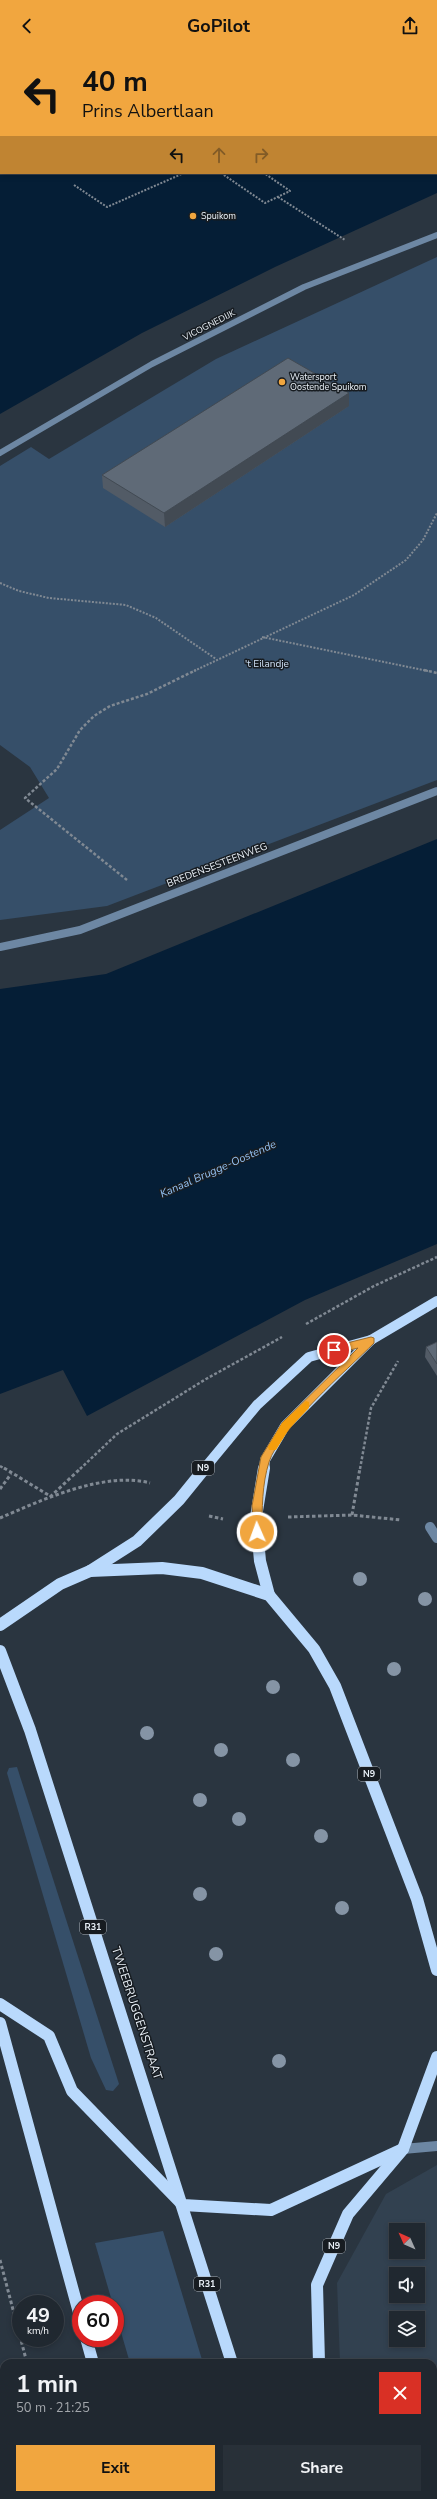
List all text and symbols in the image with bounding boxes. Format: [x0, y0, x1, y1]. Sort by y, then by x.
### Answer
text: GoPilot [187, 14, 250, 38]
icon: back [16, 15, 38, 37]
icon: share [399, 15, 421, 37]
text: 40 m [82, 63, 148, 101]
icon: left [16, 68, 68, 120]
text: Prins Albertlaan [82, 99, 214, 123]
icon: left [166, 144, 188, 166]
icon: ahead [208, 144, 230, 166]
icon: right [250, 144, 272, 166]
place label: Spuikom [201, 210, 236, 222]
marker: Spuikom [188, 211, 198, 221]
street label: VICOGNEDIJK [180, 306, 238, 344]
place label: Watersport Oostende Spuikom [290, 371, 367, 393]
marker: Watersport Oostende Spuikom [277, 377, 287, 387]
park label: 't Eilandje [245, 657, 289, 671]
street label: BREDENSESTEENWEG [165, 839, 269, 891]
water label: Kanaal Brugge-Oostende [158, 1137, 279, 1201]
pin [317, 1333, 351, 1367]
icon: arrive [323, 1339, 345, 1361]
road number: N9 [192, 1461, 214, 1475]
position arrow [236, 1511, 278, 1553]
road number: N9 [358, 1767, 380, 1781]
road number: R31 [80, 1920, 106, 1934]
street label: TWEEBRUGGENSTRAAT [108, 1944, 166, 2082]
north arrow [389, 2223, 425, 2259]
map controls [389, 2223, 425, 2347]
road number: N9 [323, 2239, 345, 2253]
button: sound [389, 2267, 425, 2303]
road number: R31 [194, 2277, 220, 2291]
speed limit sign: 60 [72, 2295, 124, 2347]
text: 49 [26, 2302, 50, 2329]
button: layers [389, 2311, 425, 2347]
text: km/h [27, 2324, 49, 2338]
text: 1 min [16, 2368, 78, 2400]
button: close [379, 2372, 421, 2414]
text: 50 m · 21:25 [16, 2399, 90, 2417]
button: Exit [16, 2445, 215, 2491]
button: Share [223, 2445, 421, 2491]

